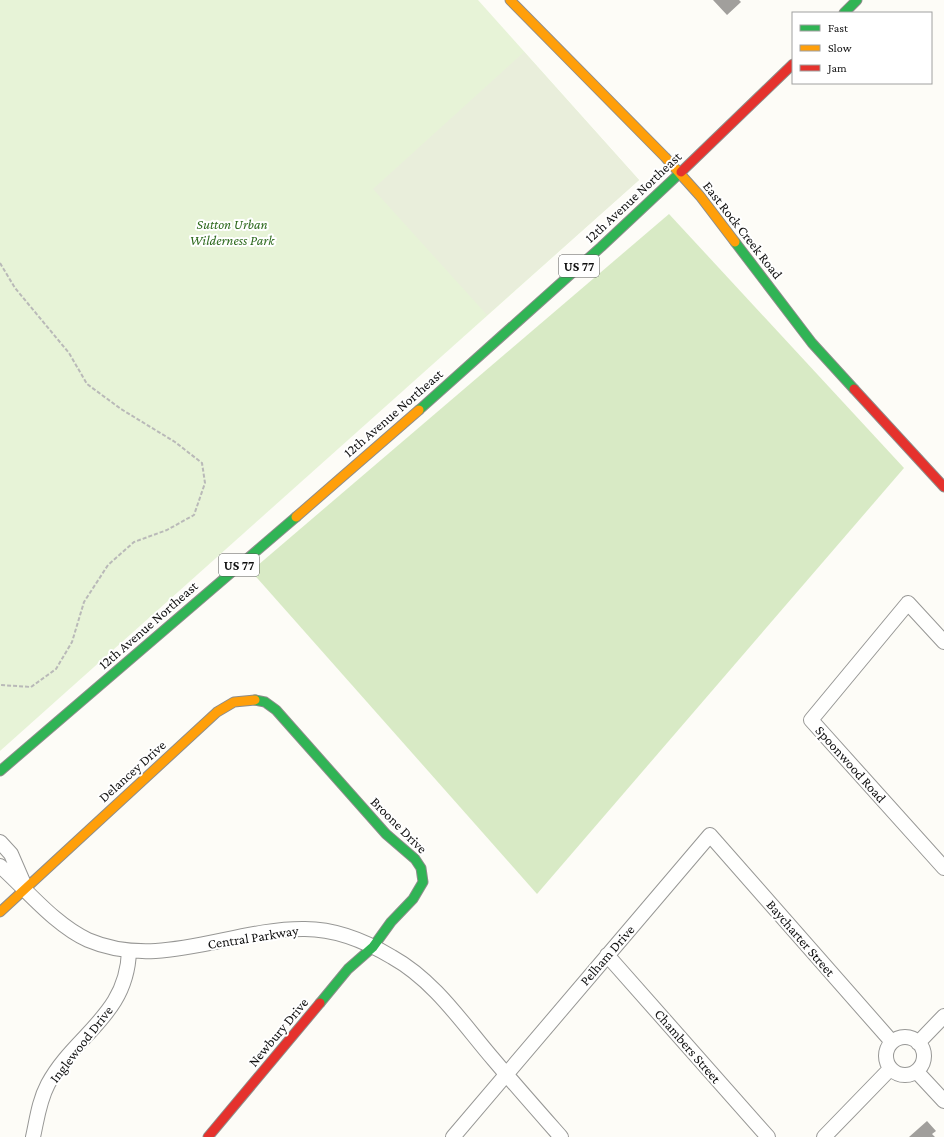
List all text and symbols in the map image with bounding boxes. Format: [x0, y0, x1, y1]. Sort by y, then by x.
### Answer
legend [792, 12, 932, 84]
text: Fast [828, 21, 849, 35]
text: Slow [828, 41, 852, 55]
text: Jam [827, 61, 847, 75]
street label: 12th Avenue Northeast [581, 148, 685, 246]
street label: East Rock Creek Road [700, 178, 786, 282]
park label: Sutton Urban Wilderness Park [190, 216, 275, 248]
road number: US 77 [559, 255, 599, 277]
street label: 12th Avenue Northeast [340, 365, 446, 460]
road number: US 77 [219, 554, 259, 576]
street label: 12th Avenue Northeast [95, 577, 201, 672]
street label: Spoonwood Road [812, 722, 890, 806]
street label: Delancey Drive [95, 737, 169, 805]
street label: Broone Drive [368, 794, 430, 856]
street label: Baycharter Street [763, 896, 839, 980]
street label: Pelham Drive [576, 921, 638, 989]
street label: Central Parkway [206, 922, 300, 952]
street label: Newbury Drive [245, 994, 311, 1070]
street label: Inglewood Drive [46, 1002, 116, 1086]
street label: Chambers Street [652, 1006, 725, 1086]

